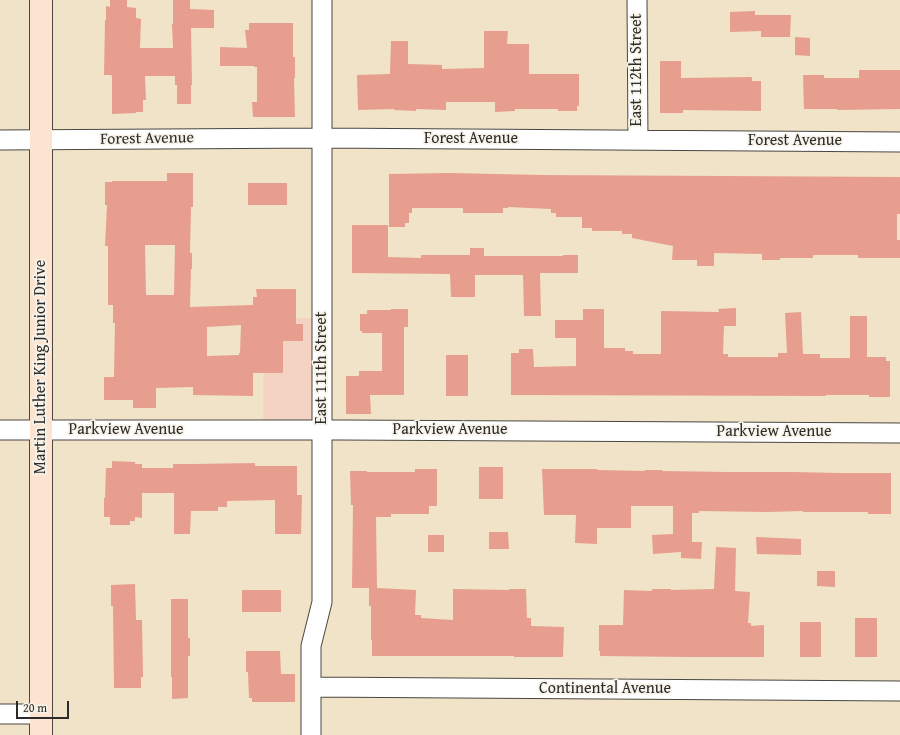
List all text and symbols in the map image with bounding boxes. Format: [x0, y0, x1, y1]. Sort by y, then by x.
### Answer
street label: East 112th Street [627, 14, 647, 126]
street label: Forest Avenue [100, 129, 194, 149]
street label: Forest Avenue [424, 129, 518, 149]
street label: Forest Avenue [748, 131, 842, 151]
street label: Martin Luther King Junior Drive [31, 260, 51, 474]
street label: East 111th Street [312, 312, 332, 424]
street label: Parkview Avenue [69, 420, 183, 440]
street label: Parkview Avenue [393, 420, 507, 440]
street label: Parkview Avenue [717, 422, 831, 442]
street label: Continental Avenue [539, 679, 671, 699]
scale bar [18, 693, 71, 719]
text: 20 m [23, 699, 47, 716]

